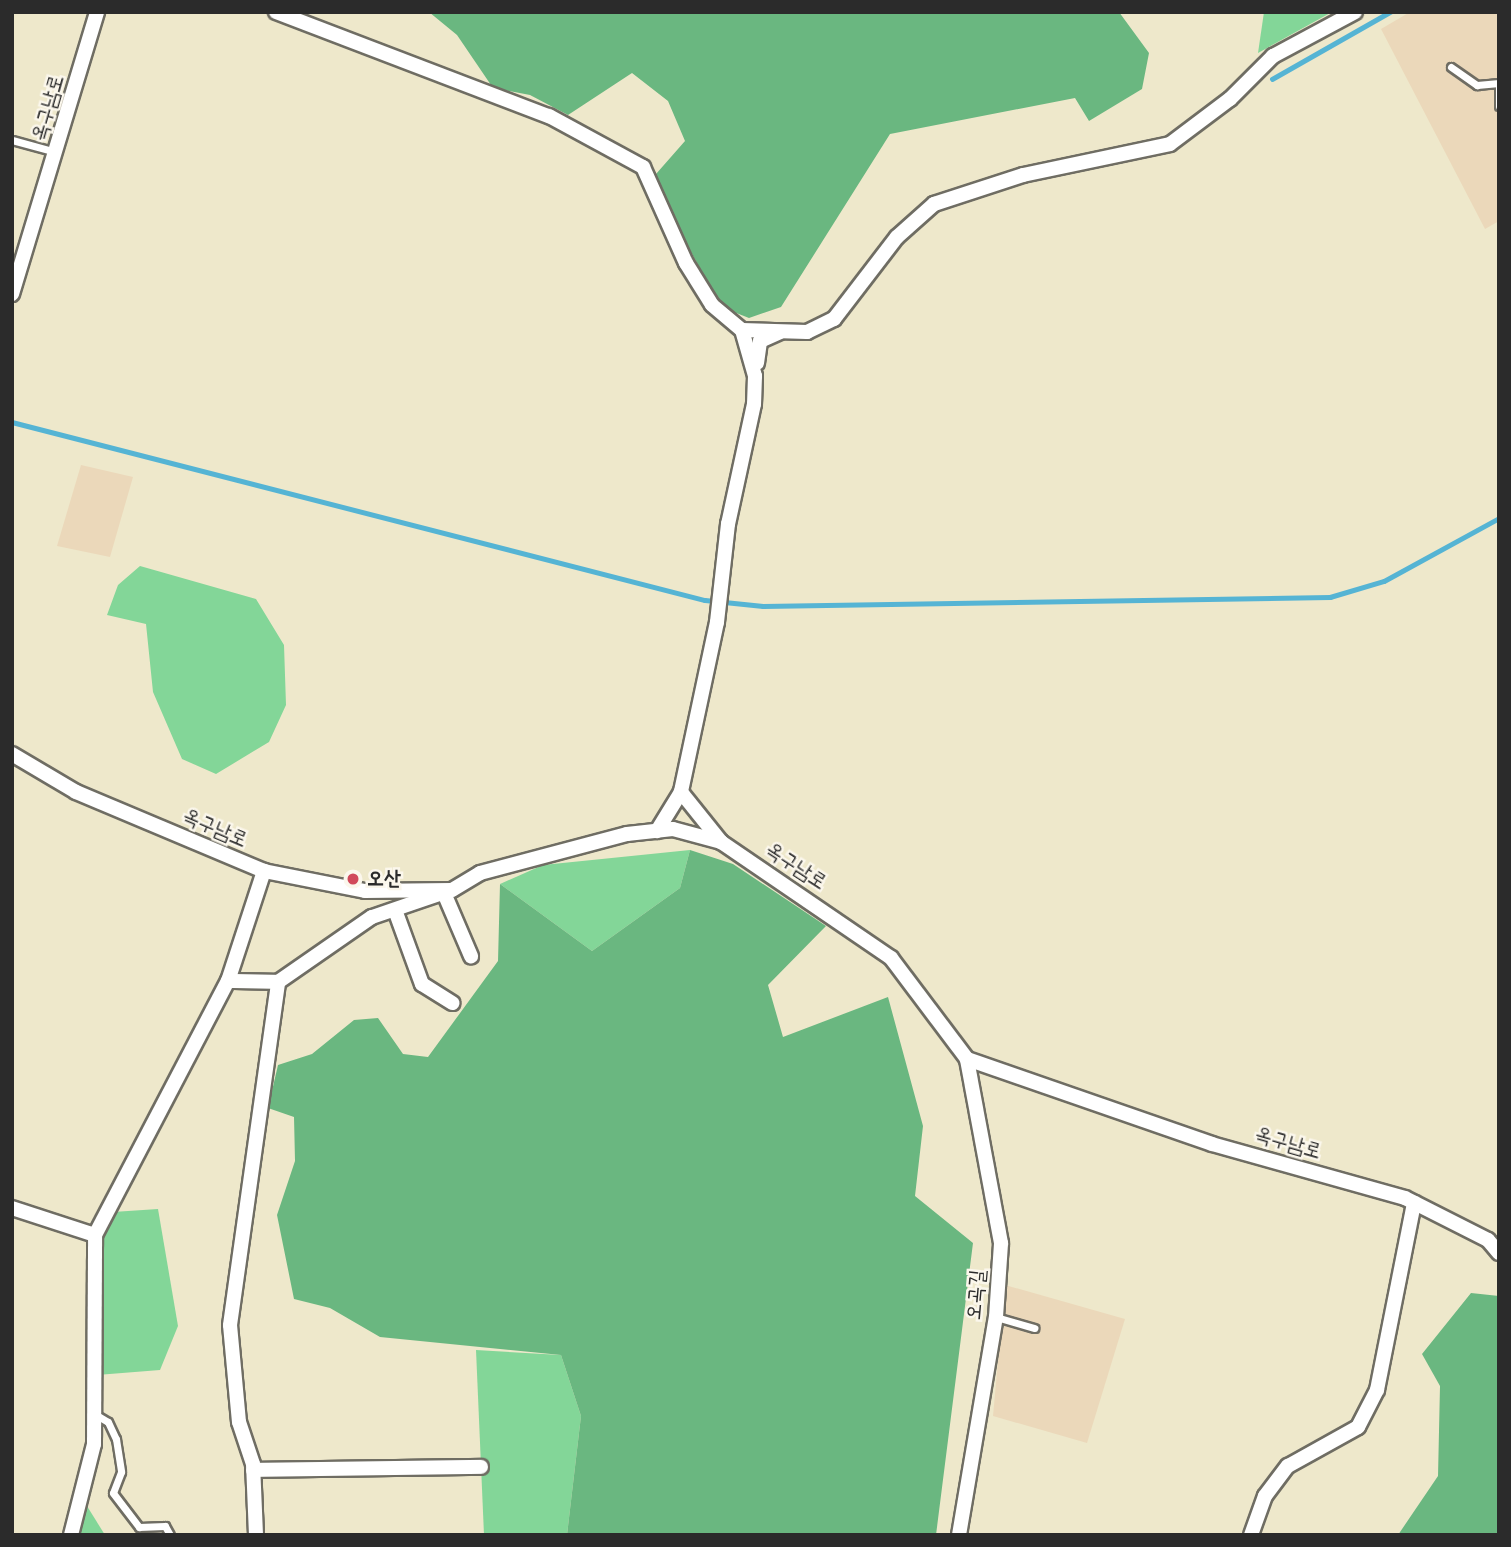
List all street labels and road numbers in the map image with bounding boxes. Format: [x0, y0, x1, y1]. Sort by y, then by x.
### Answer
street label: 옥구남로 [27, 72, 69, 144]
street label: 옥구남로 [179, 803, 251, 853]
street label: 옥구남로 [761, 837, 831, 895]
street label: 옥구남로 [1252, 1122, 1324, 1164]
street label: 오곡길 [961, 1269, 991, 1321]

